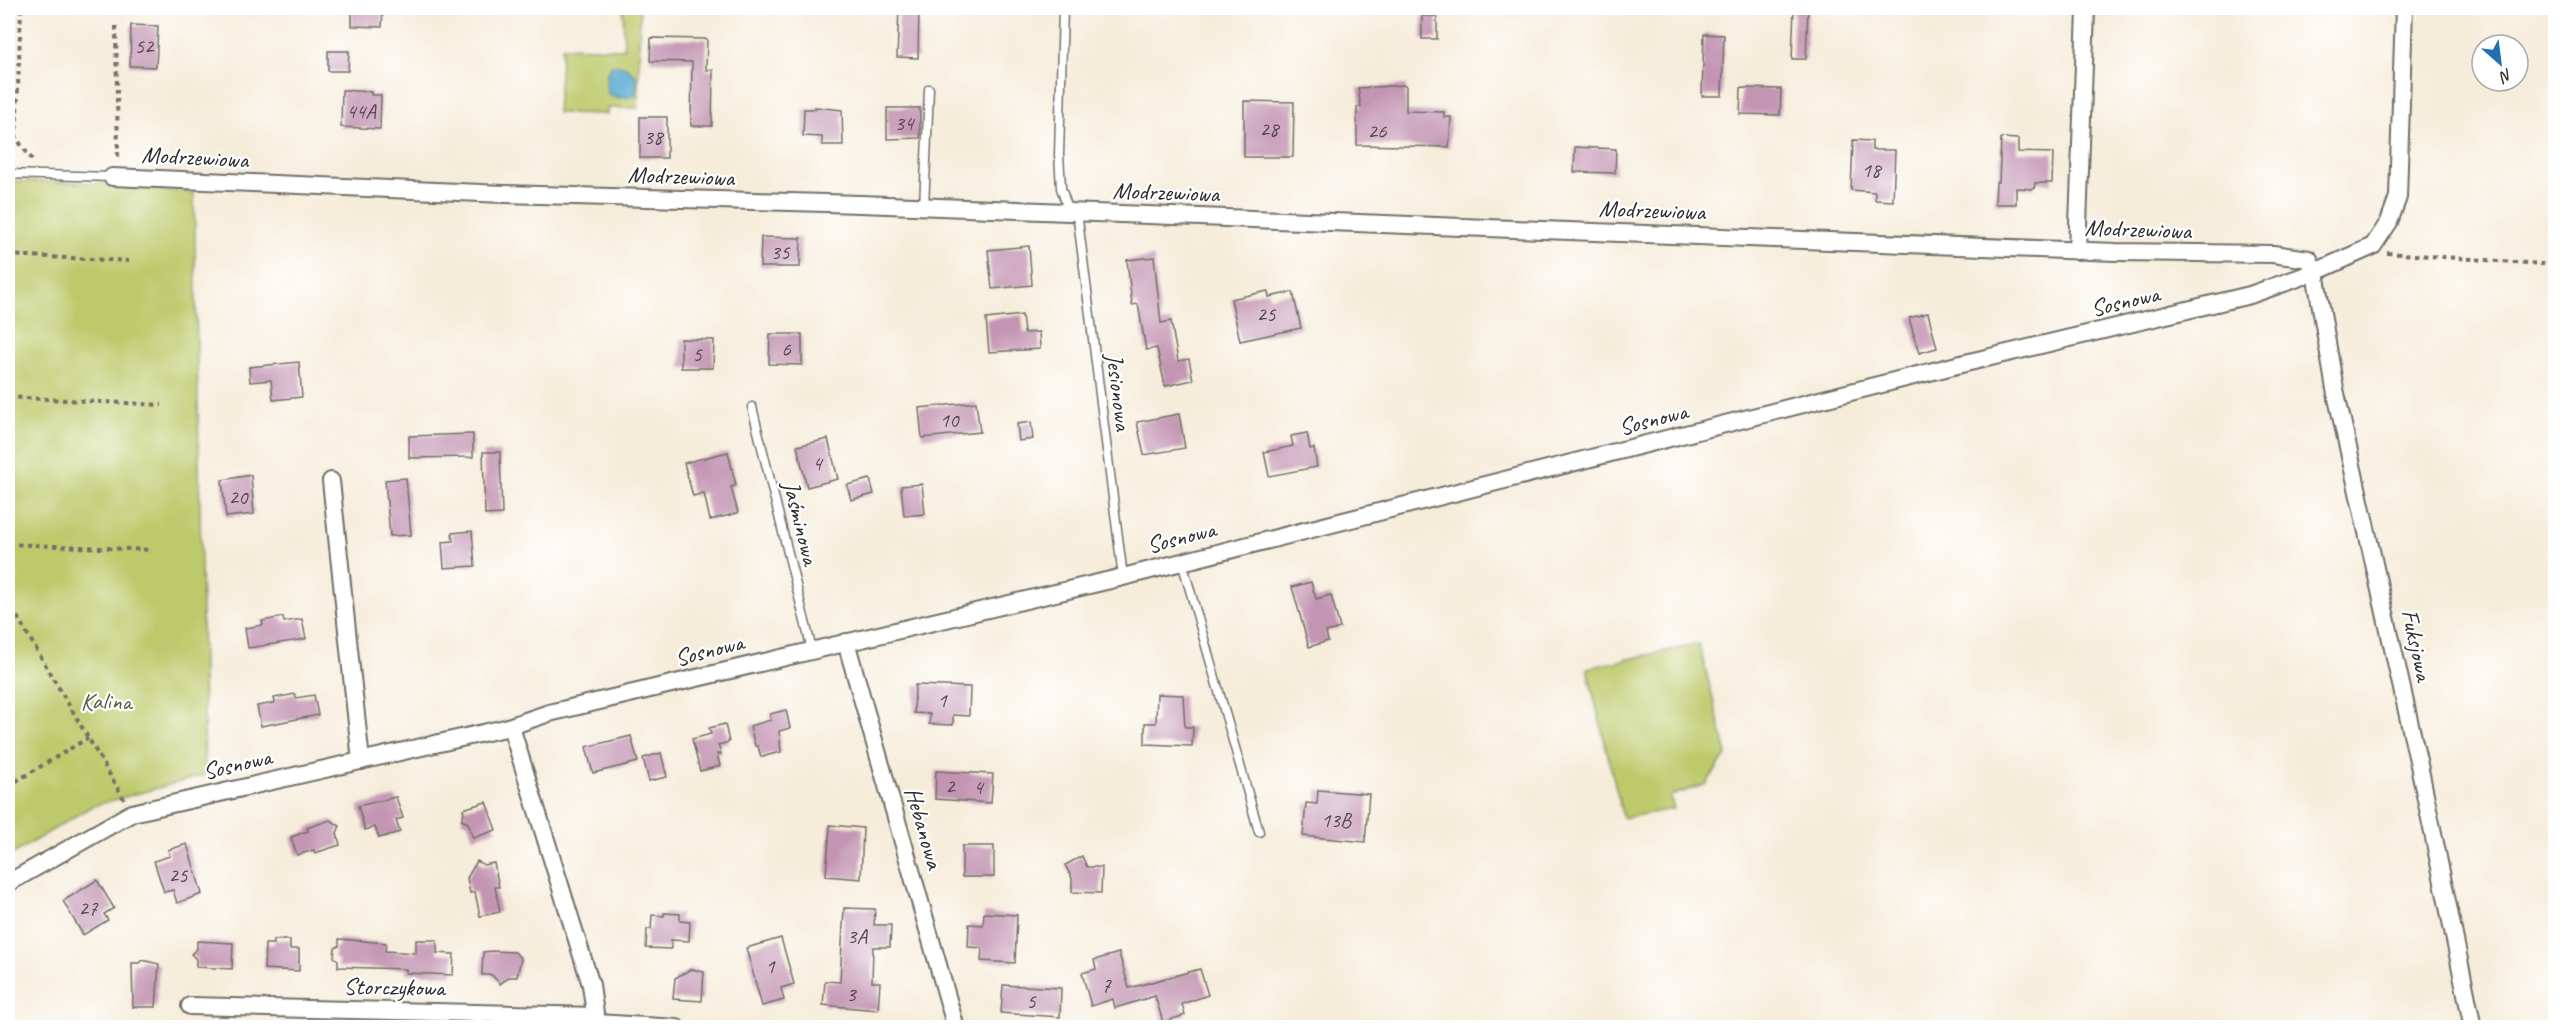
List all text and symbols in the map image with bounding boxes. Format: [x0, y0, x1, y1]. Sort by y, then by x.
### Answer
house number: 52 [135, 33, 155, 59]
north arrow [2470, 33, 2530, 93]
text: N [2495, 64, 2516, 88]
house number: 44A [346, 98, 377, 124]
house number: 34 [895, 110, 916, 136]
house number: 28 [1260, 116, 1281, 142]
house number: 26 [1368, 118, 1387, 144]
house number: 38 [644, 124, 665, 150]
street label: Modrzewiowa [141, 139, 250, 175]
house number: 18 [1862, 157, 1883, 183]
street label: Modrzewiowa [627, 159, 736, 193]
street label: Modrzewiowa [1112, 175, 1221, 209]
street label: Modrzewiowa [1598, 193, 1707, 227]
street label: Modrzewiowa [2084, 212, 2193, 246]
house number: 35 [771, 239, 791, 265]
street label: Sosnowa [2088, 278, 2164, 323]
house number: 25 [1257, 301, 1277, 327]
house number: 6 [781, 336, 791, 362]
house number: 5 [692, 341, 703, 367]
street label: Jesionowa [1099, 351, 1139, 434]
street label: Sosnowa [1616, 396, 1692, 442]
house number: 10 [940, 407, 960, 433]
house number: 4 [812, 450, 824, 476]
street label: Jaśminowa [776, 477, 826, 570]
house number: 20 [229, 484, 249, 510]
street label: Sosnowa [1144, 514, 1220, 560]
street label: Fuksjowa [2395, 606, 2440, 686]
street label: Sosnowa [672, 627, 748, 673]
park label: Kalina [81, 686, 133, 716]
house number: 1 [937, 687, 948, 713]
street label: Sosnowa [200, 741, 276, 786]
house number: 2 [945, 773, 956, 799]
house number: 4 [973, 774, 985, 800]
street label: Hebanowa [898, 784, 950, 874]
house number: 13B [1321, 807, 1353, 833]
house number: 25 [169, 862, 189, 888]
house number: 27 [79, 895, 99, 921]
house number: 3A [847, 923, 868, 949]
house number: 1 [765, 953, 776, 979]
street label: Storczykowa [343, 971, 447, 1003]
house number: 7 [1101, 972, 1112, 998]
house number: 3 [846, 981, 857, 1007]
house number: 5 [1026, 988, 1037, 1014]

